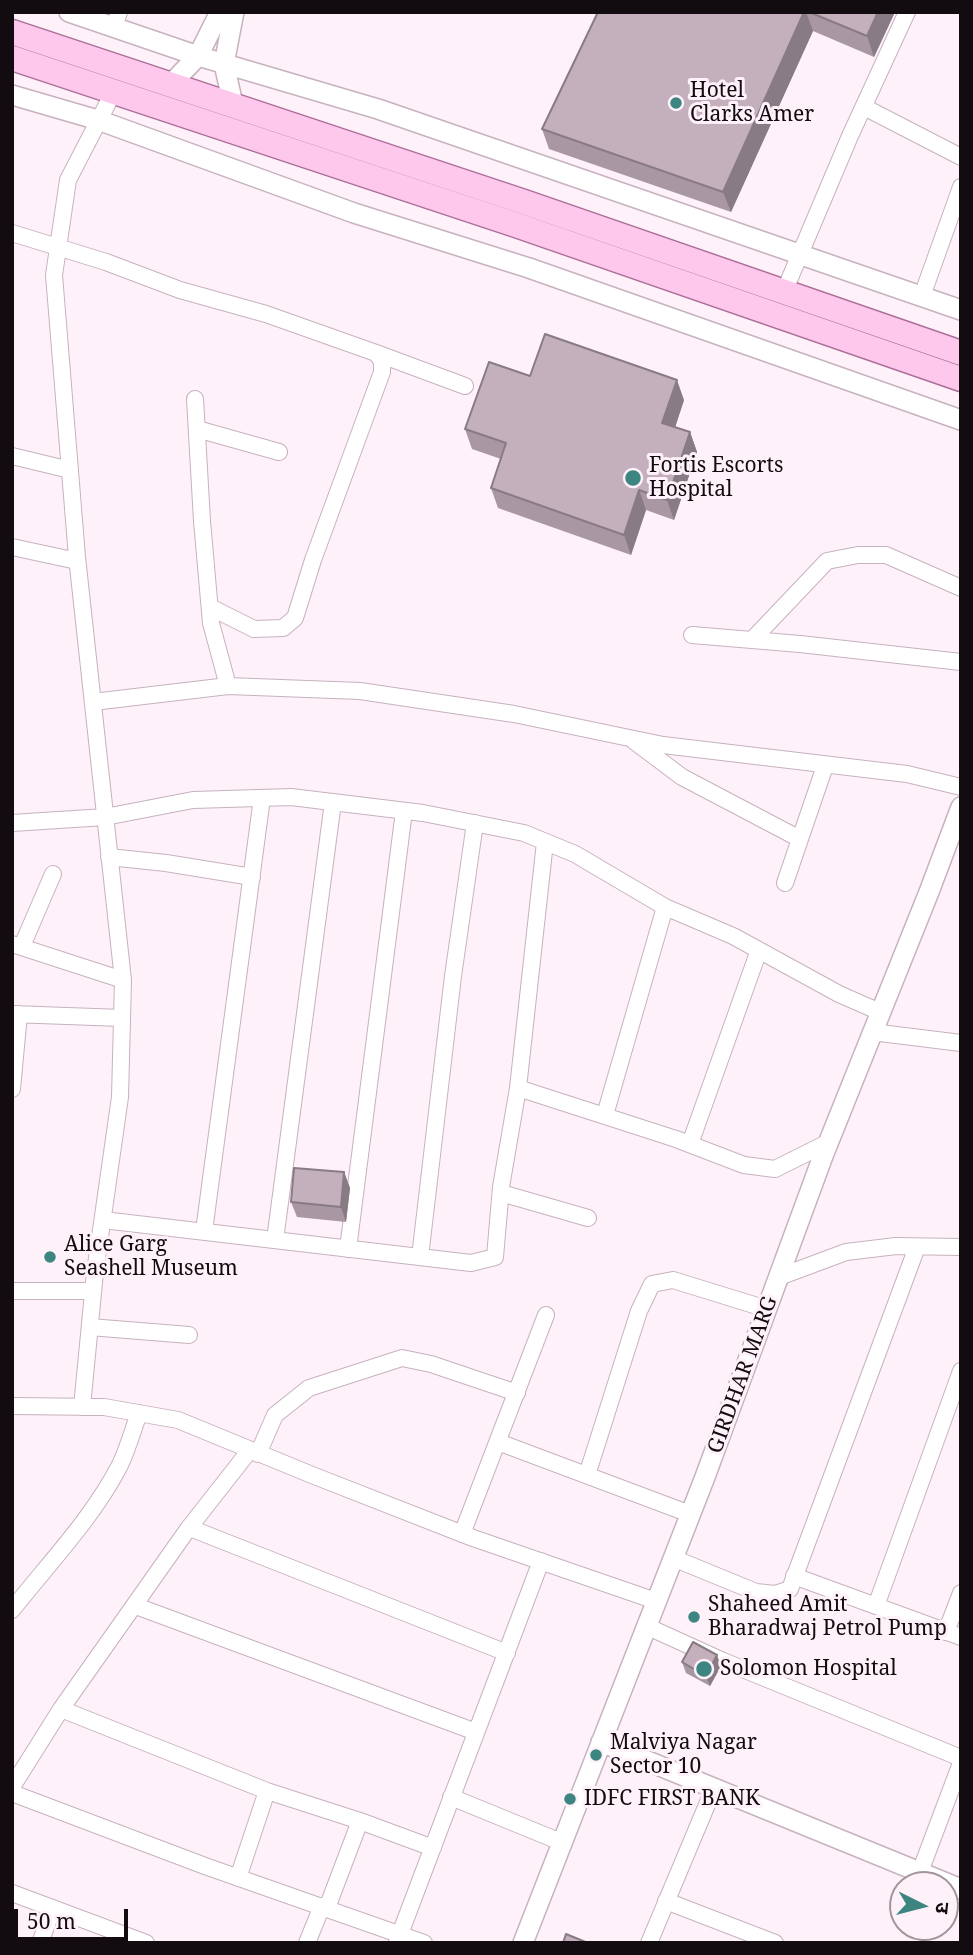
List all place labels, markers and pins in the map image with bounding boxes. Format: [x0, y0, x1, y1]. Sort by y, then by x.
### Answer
place label: Hotel Clarks Amer [690, 78, 814, 128]
marker: Hotel Clarks Amer [668, 95, 684, 111]
place label: Fortis Escorts Hospital [649, 453, 783, 503]
marker: Fortis Escorts Hospital [623, 468, 643, 488]
place label: Alice Garg Seashell Museum [64, 1232, 238, 1282]
marker: Alice Garg Seashell Museum [42, 1249, 58, 1265]
place label: Shaheed Amit Bharadwaj Petrol Pump [708, 1592, 947, 1642]
marker: Shaheed Amit Bharadwaj Petrol Pump [686, 1609, 702, 1625]
place label: Solomon Hospital [720, 1656, 897, 1682]
marker: Solomon Hospital [694, 1659, 714, 1679]
place label: Malviya Nagar Sector 10 [610, 1730, 757, 1780]
marker: Malviya Nagar Sector 10 [588, 1747, 604, 1763]
place label: IDFC FIRST BANK [584, 1786, 760, 1812]
marker: IDFC FIRST BANK [562, 1791, 578, 1807]

